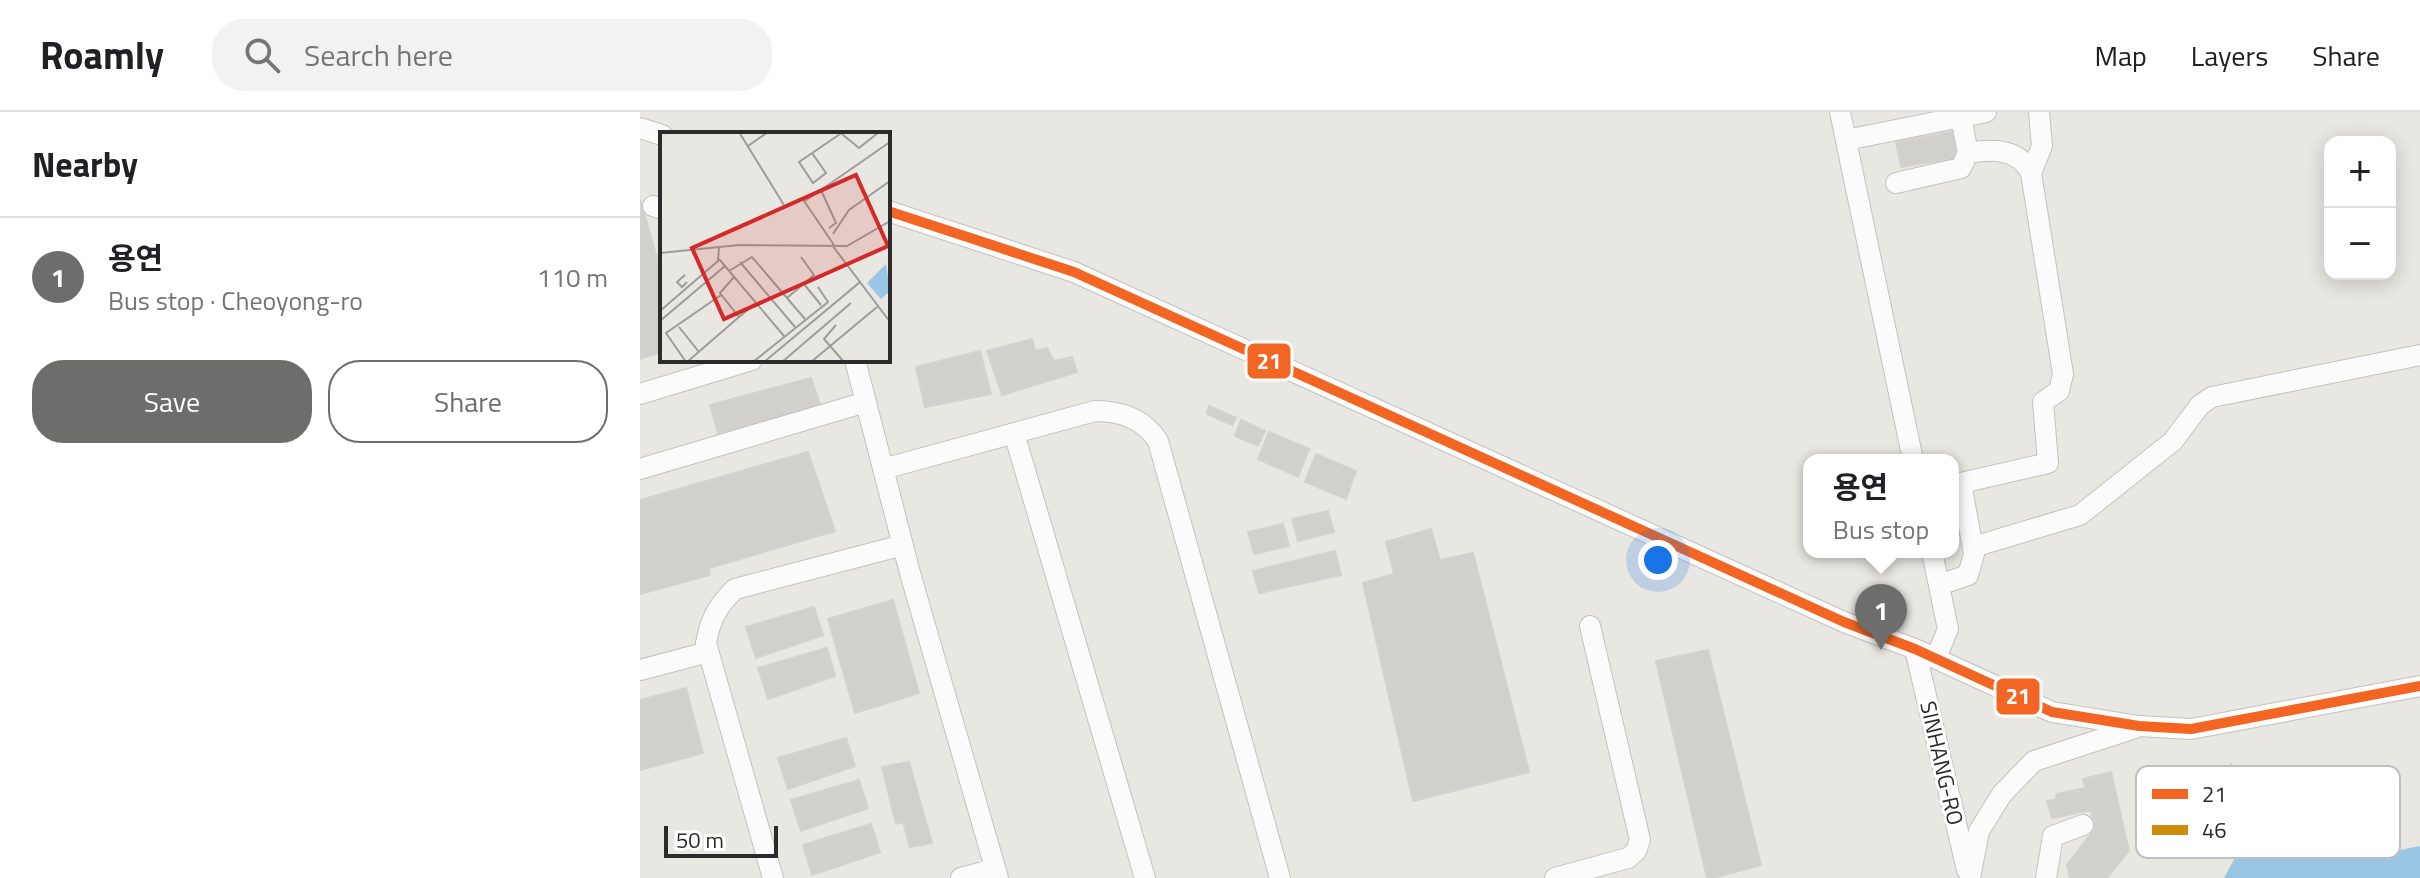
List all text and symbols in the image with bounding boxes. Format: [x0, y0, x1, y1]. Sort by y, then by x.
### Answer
search box [212, 19, 772, 91]
text: Roamly [40, 26, 164, 84]
text: Search here [304, 32, 453, 78]
icon: search [240, 33, 284, 77]
text: Map [2094, 34, 2147, 77]
text: Layers [2191, 34, 2268, 77]
text: Share [2312, 34, 2380, 77]
inset map [660, 132, 890, 362]
map controls [2324, 136, 2396, 280]
button: + [2324, 136, 2396, 208]
text: Nearby [32, 138, 138, 190]
button: − [2324, 208, 2396, 280]
text: 용연 [108, 235, 163, 281]
text: 1 [51, 258, 65, 297]
text: 110 m [537, 258, 608, 297]
text: Bus stop · Cheoyong-ro [108, 281, 363, 320]
line badge: 21 [1246, 342, 1292, 380]
text: 21 [1257, 344, 1281, 378]
button: Save [32, 360, 312, 443]
button: Share [328, 360, 608, 443]
popup [1803, 454, 1959, 558]
text: 용연 [1833, 464, 1888, 510]
text: Bus stop [1833, 510, 1929, 549]
your location [1638, 540, 1678, 580]
pin: 1 [1855, 584, 1907, 650]
line badge: 21 [1995, 677, 2041, 716]
text: 21 [2006, 679, 2030, 713]
street label: SINHANG-RO [1911, 698, 1973, 828]
legend [2136, 766, 2400, 858]
text: 21 [2202, 777, 2227, 811]
text: 46 [2202, 813, 2227, 847]
scale bar [664, 822, 778, 858]
text: 50 m [676, 823, 724, 857]

